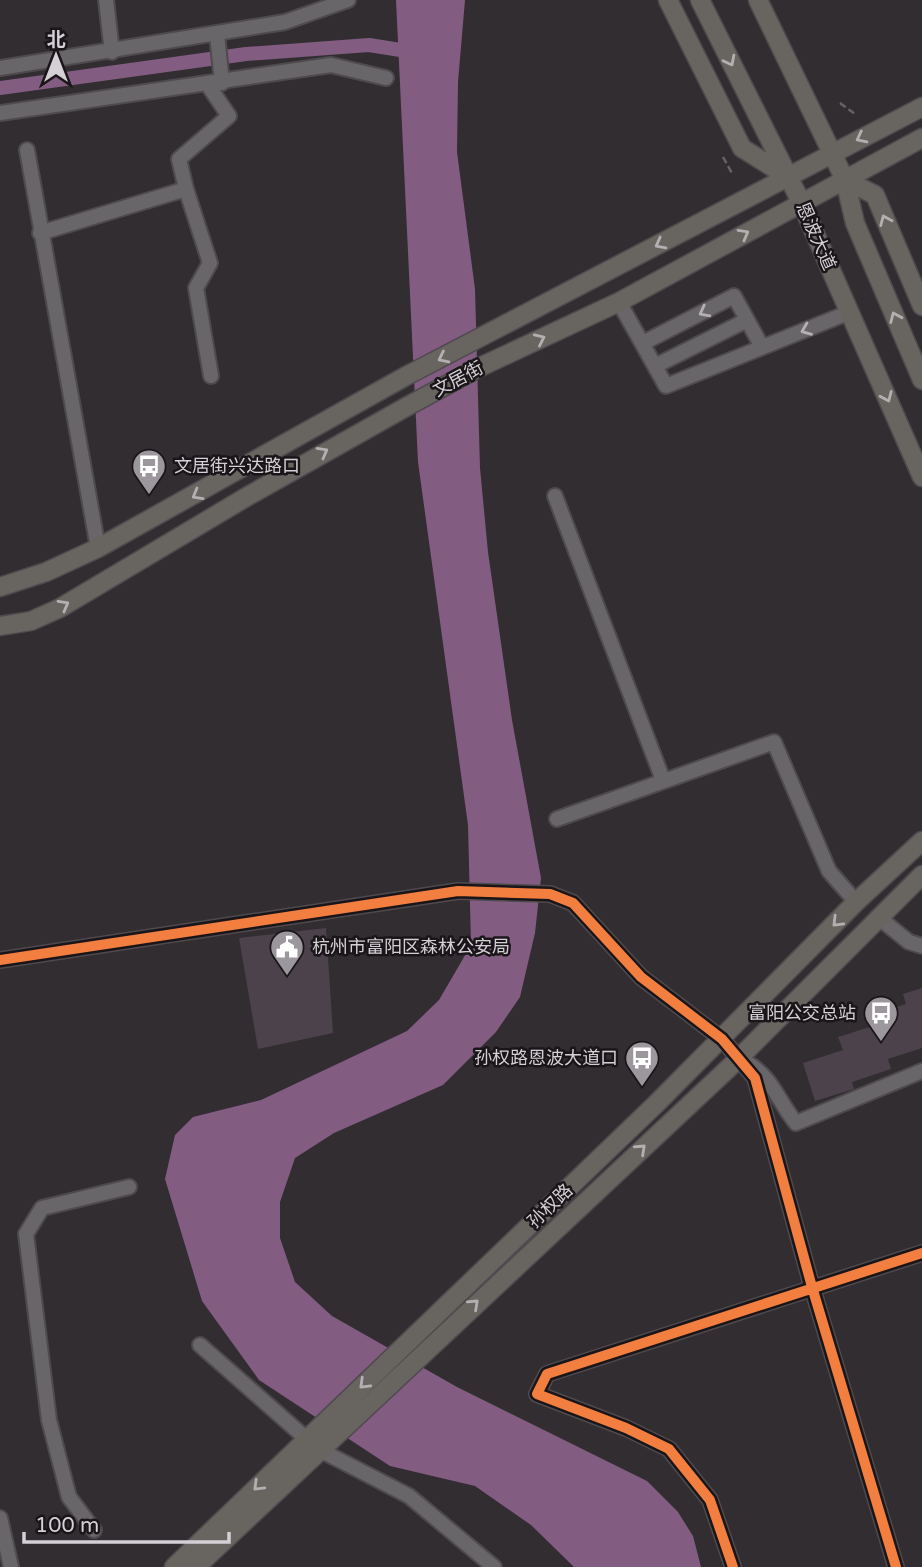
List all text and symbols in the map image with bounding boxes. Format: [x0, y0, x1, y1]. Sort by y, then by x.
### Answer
north arrow [21, 21, 91, 91]
text: 北 [46, 29, 66, 51]
one-way arrow [722, 54, 736, 66]
one-way arrow [856, 130, 868, 144]
street label: 恩波大道 [791, 199, 841, 273]
one-way arrow [880, 215, 894, 227]
one-way arrow [736, 229, 749, 242]
one-way arrow [654, 236, 667, 249]
one-way arrow [699, 303, 711, 317]
one-way arrow [890, 312, 904, 324]
one-way arrow [800, 321, 812, 335]
one-way arrow [533, 333, 545, 347]
one-way arrow [438, 350, 450, 364]
street label: 文居街 [429, 357, 487, 401]
one-way arrow [879, 390, 893, 402]
bus stop icon: 文居街兴达路口 [130, 447, 168, 496]
one-way arrow [316, 447, 329, 460]
place label: 文居街兴达路口 [174, 455, 300, 477]
one-way arrow [192, 487, 205, 500]
one-way arrow [57, 600, 69, 613]
one-way arrow [832, 913, 845, 926]
public building icon: 杭州市富阳区森林公安局 [268, 928, 306, 977]
place label: 杭州市富阳区森林公安局 [312, 936, 510, 958]
bus stop icon: 富阳公交总站 [862, 994, 900, 1043]
place label: 富阳公交总站 [748, 1002, 856, 1024]
bus stop icon: 孙权路恩波大道口 [623, 1039, 661, 1088]
place label: 孙权路恩波大道口 [474, 1047, 618, 1069]
one-way arrow [633, 1145, 646, 1157]
street label: 孙权路 [523, 1179, 577, 1233]
one-way arrow [466, 1299, 479, 1312]
one-way arrow [359, 1375, 372, 1388]
one-way arrow [253, 1477, 266, 1490]
scale bar [24, 1500, 229, 1544]
text: 100 m [35, 1513, 99, 1538]

